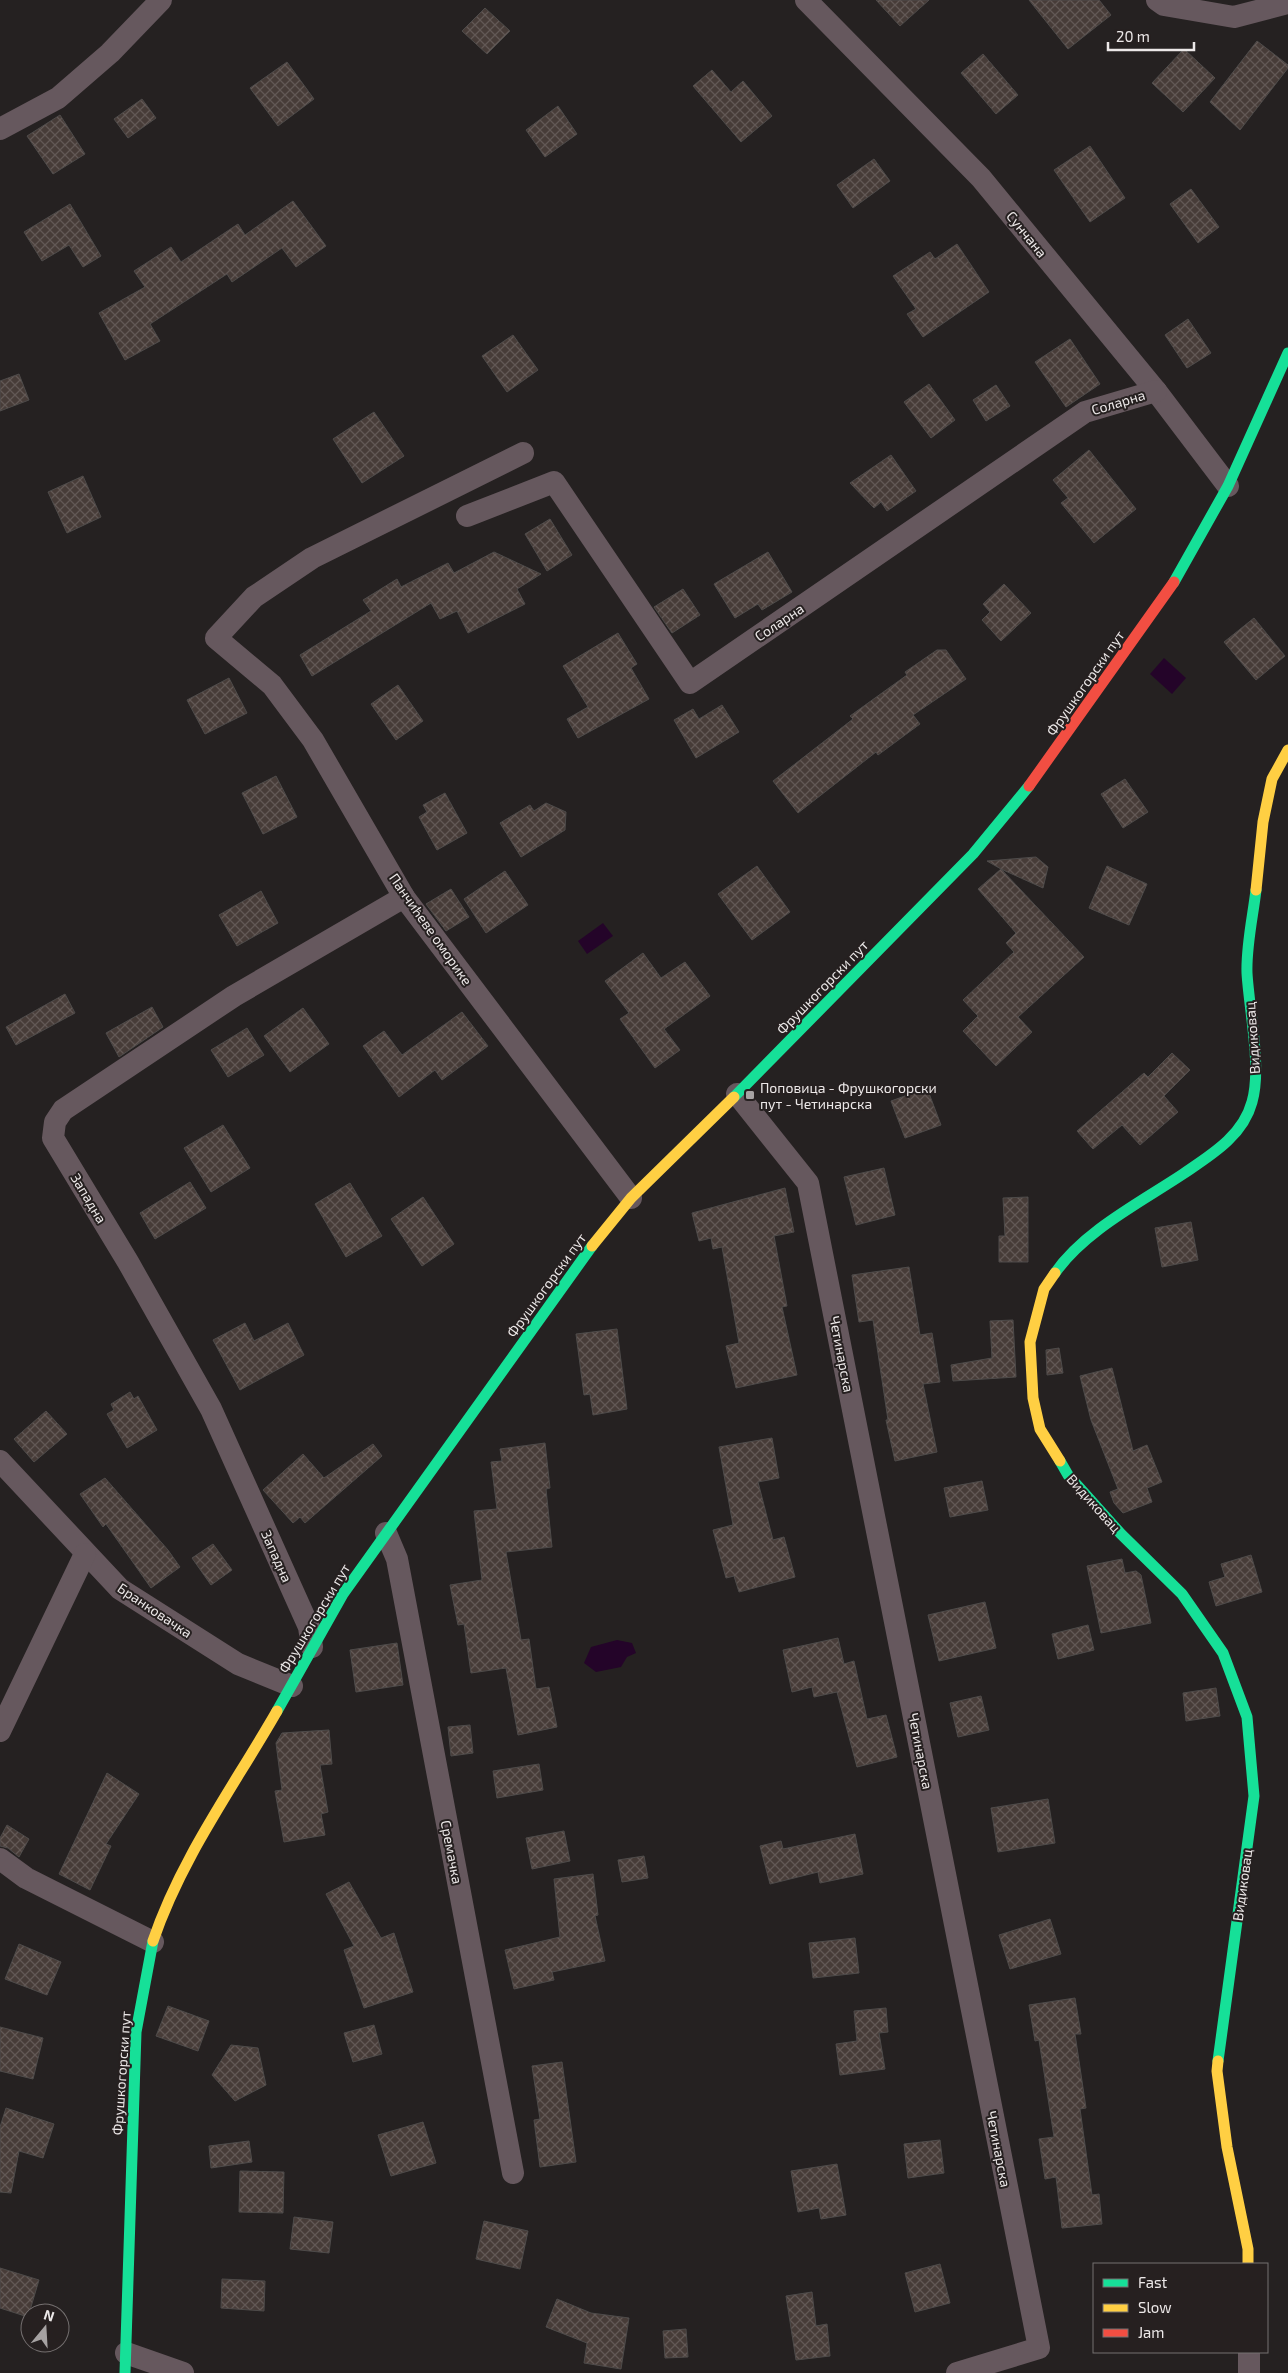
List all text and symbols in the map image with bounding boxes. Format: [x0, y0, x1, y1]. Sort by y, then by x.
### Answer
scale bar [1108, 20, 1194, 52]
text: 20 m [1116, 27, 1150, 45]
street label: Сунчана [1003, 207, 1051, 261]
street label: Соларна [1089, 386, 1147, 418]
street label: Соларна [751, 599, 807, 645]
street label: Фрушкогорски пут [1042, 627, 1128, 739]
street label: Панчићеве оморике [386, 870, 476, 988]
street label: Фрушкогорски пут [773, 936, 871, 1038]
street label: Видиковац [1241, 1001, 1263, 1075]
place label: Поповица - Фрушкогорски пут - Четинарска [760, 1079, 937, 1112]
marker: Поповица - Фрушкогорски пут - Четинарска [744, 1089, 756, 1101]
street label: Западна [67, 1170, 111, 1226]
street label: Фрушкогорски пут [503, 1230, 590, 1340]
street label: Четинарска [826, 1314, 858, 1394]
street label: Видиковац [1063, 1470, 1125, 1536]
street label: Западна [258, 1527, 296, 1585]
street label: Фрушкогорски пут [275, 1560, 353, 1676]
street label: Бранковачка [115, 1579, 195, 1641]
street label: Четинарска [905, 1711, 937, 1791]
street label: Сремачка [437, 1819, 467, 1885]
street label: Видиковац [1229, 1848, 1255, 1922]
street label: Фрушкогорски пут [108, 2010, 134, 2136]
street label: Четинарска [983, 2109, 1015, 2189]
legend [1093, 2263, 1268, 2353]
text: Fast [1138, 2273, 1168, 2291]
text: Slow [1138, 2298, 1172, 2316]
north arrow [20, 2303, 70, 2353]
text: N [42, 2306, 57, 2325]
text: Jam [1138, 2323, 1164, 2341]

